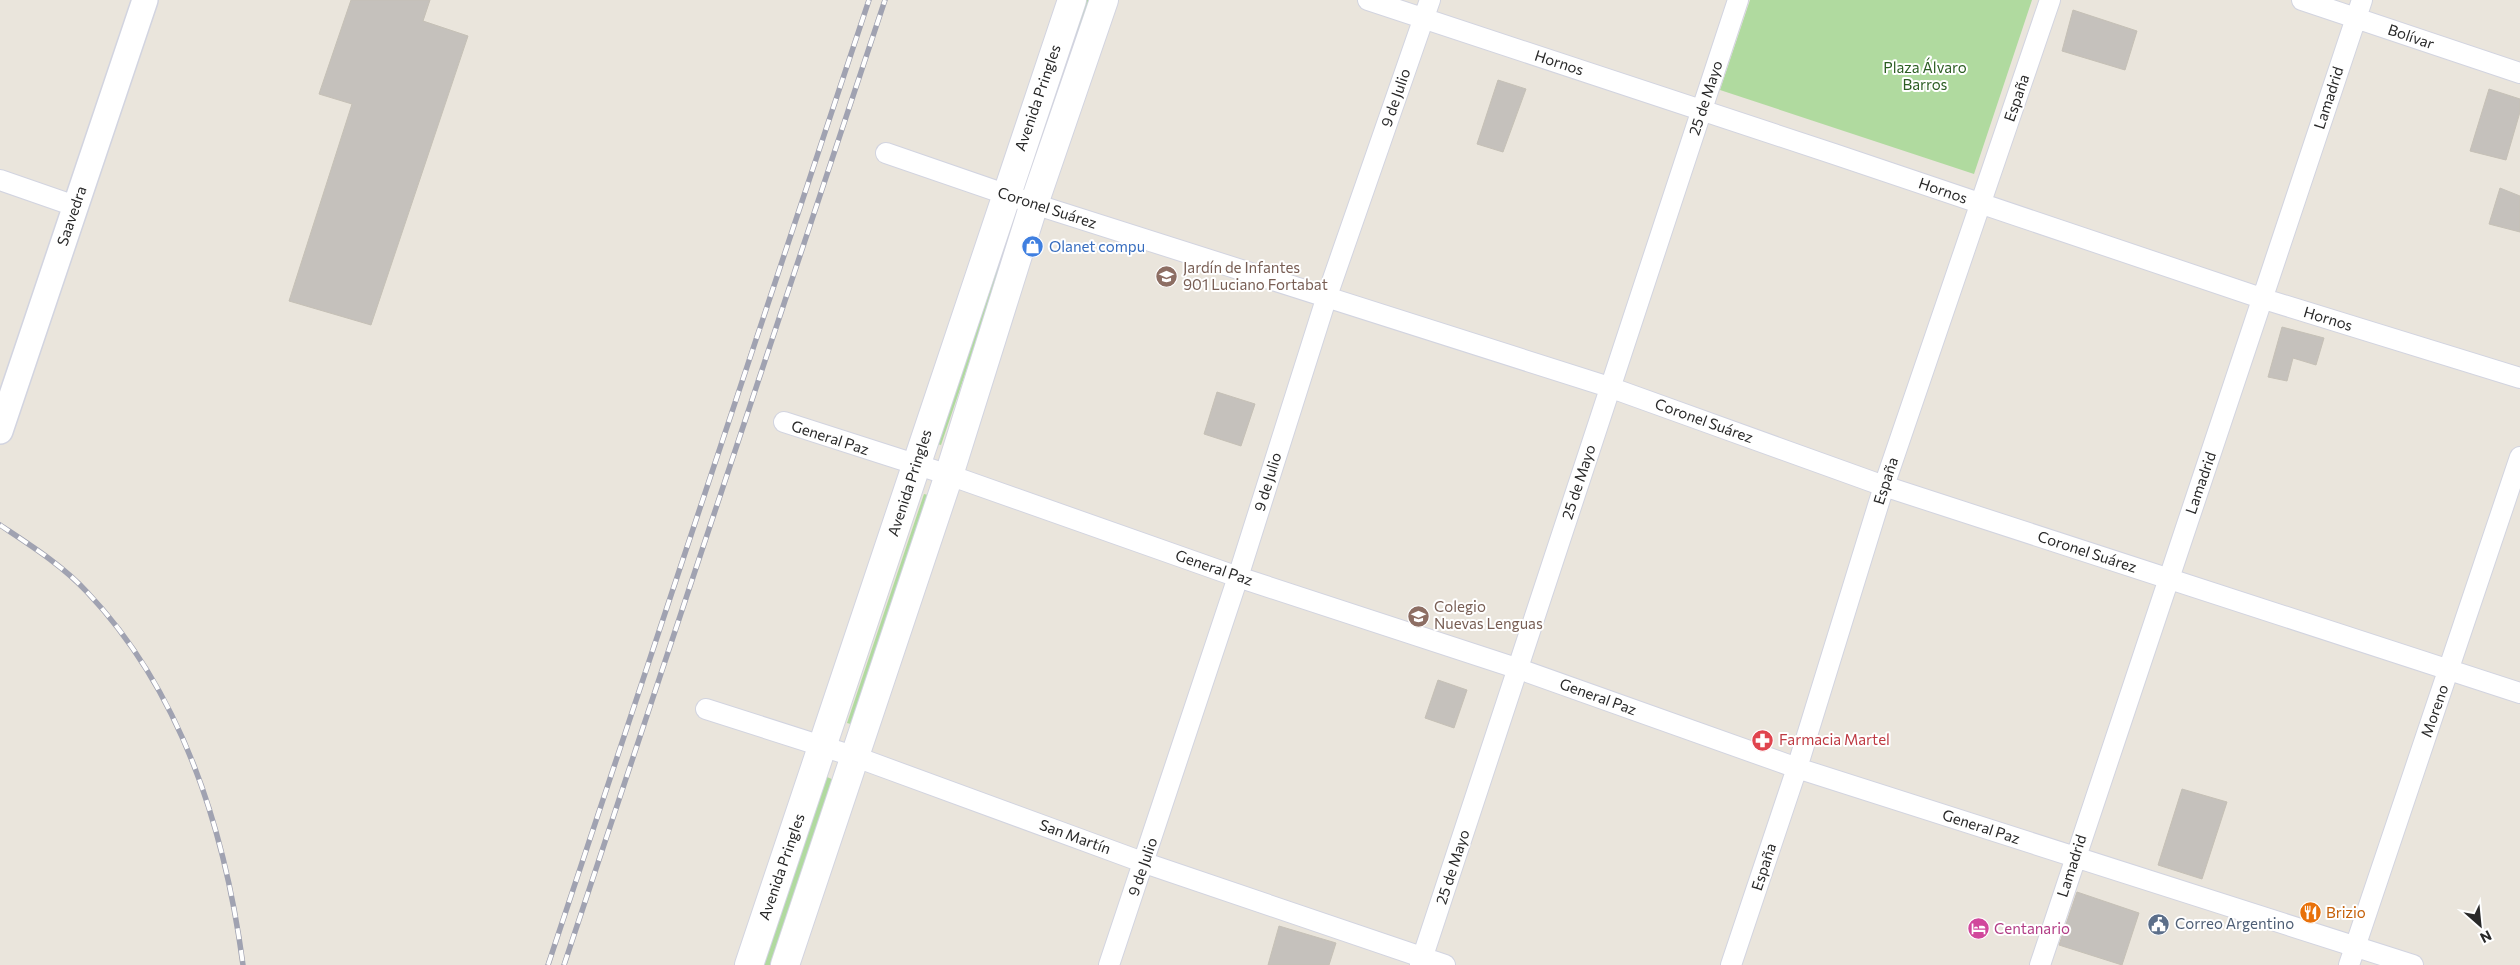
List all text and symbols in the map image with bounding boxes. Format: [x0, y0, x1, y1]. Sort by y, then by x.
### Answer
street label: Bolívar [2386, 20, 2437, 52]
street label: Avenida Pringles [1010, 42, 1064, 153]
street label: Hornos [1533, 46, 1586, 78]
park label: Plaza Álvaro Barros [1883, 57, 1967, 93]
street label: 25 de Mayo [1684, 58, 1726, 137]
street label: Lamadrid [2310, 64, 2347, 131]
street label: 9 de Julio [1377, 66, 1413, 129]
street label: España [2000, 72, 2033, 124]
street label: Hornos [1917, 173, 1970, 207]
street label: Saavedra [52, 183, 90, 248]
street label: Coronel Suárez [995, 183, 1099, 232]
shop icon: Olanet compu [1021, 235, 1045, 259]
place label: Olanet compu [1049, 237, 1145, 255]
place label: Jardín de Infantes 901 Luciano Fortabat [1183, 258, 1328, 293]
school or university icon: Jardín de Infantes 901 Luciano Fortabat [1155, 265, 1179, 289]
street label: Hornos [2302, 302, 2355, 334]
street label: Coronel Suárez [1653, 394, 1756, 446]
street label: General Paz [789, 416, 871, 458]
street label: Avenida Pringles [883, 427, 935, 538]
street label: 25 de Mayo [1557, 442, 1599, 521]
street label: Lamadrid [2181, 449, 2219, 516]
street label: 9 de Julio [1250, 450, 1285, 513]
street label: España [1869, 455, 1901, 507]
street label: Coronel Suárez [2035, 527, 2139, 576]
street label: General Paz [1173, 545, 1255, 589]
place label: Colegio Nuevas Lenguas [1434, 597, 1543, 632]
school or university icon: Colegio Nuevas Lenguas [1406, 604, 1430, 628]
street label: General Paz [1557, 674, 1639, 718]
street label: Moreno [2417, 682, 2451, 739]
pharmacy icon: Farmacia Martel [1751, 728, 1775, 752]
place label: Farmacia Martel [1779, 730, 1890, 748]
street label: General Paz [1940, 805, 2022, 847]
street label: Avenida Pringles [754, 811, 808, 922]
street label: San Martín [1037, 815, 1114, 857]
street label: 25 de Mayo [1431, 827, 1473, 906]
street label: Lamadrid [2053, 832, 2090, 899]
street label: 9 de Julio [1124, 835, 1160, 898]
street label: España [1747, 841, 1779, 893]
north arrow [2455, 900, 2505, 950]
restaurant icon: Brizio [2298, 901, 2322, 925]
place label: Brizio [2326, 903, 2366, 921]
public building icon: Correo Argentino [2147, 912, 2171, 936]
place label: Correo Argentino [2175, 914, 2294, 932]
hotel icon: Centanario [1966, 917, 1990, 941]
place label: Centanario [1994, 919, 2070, 937]
text: N [2478, 927, 2495, 947]

